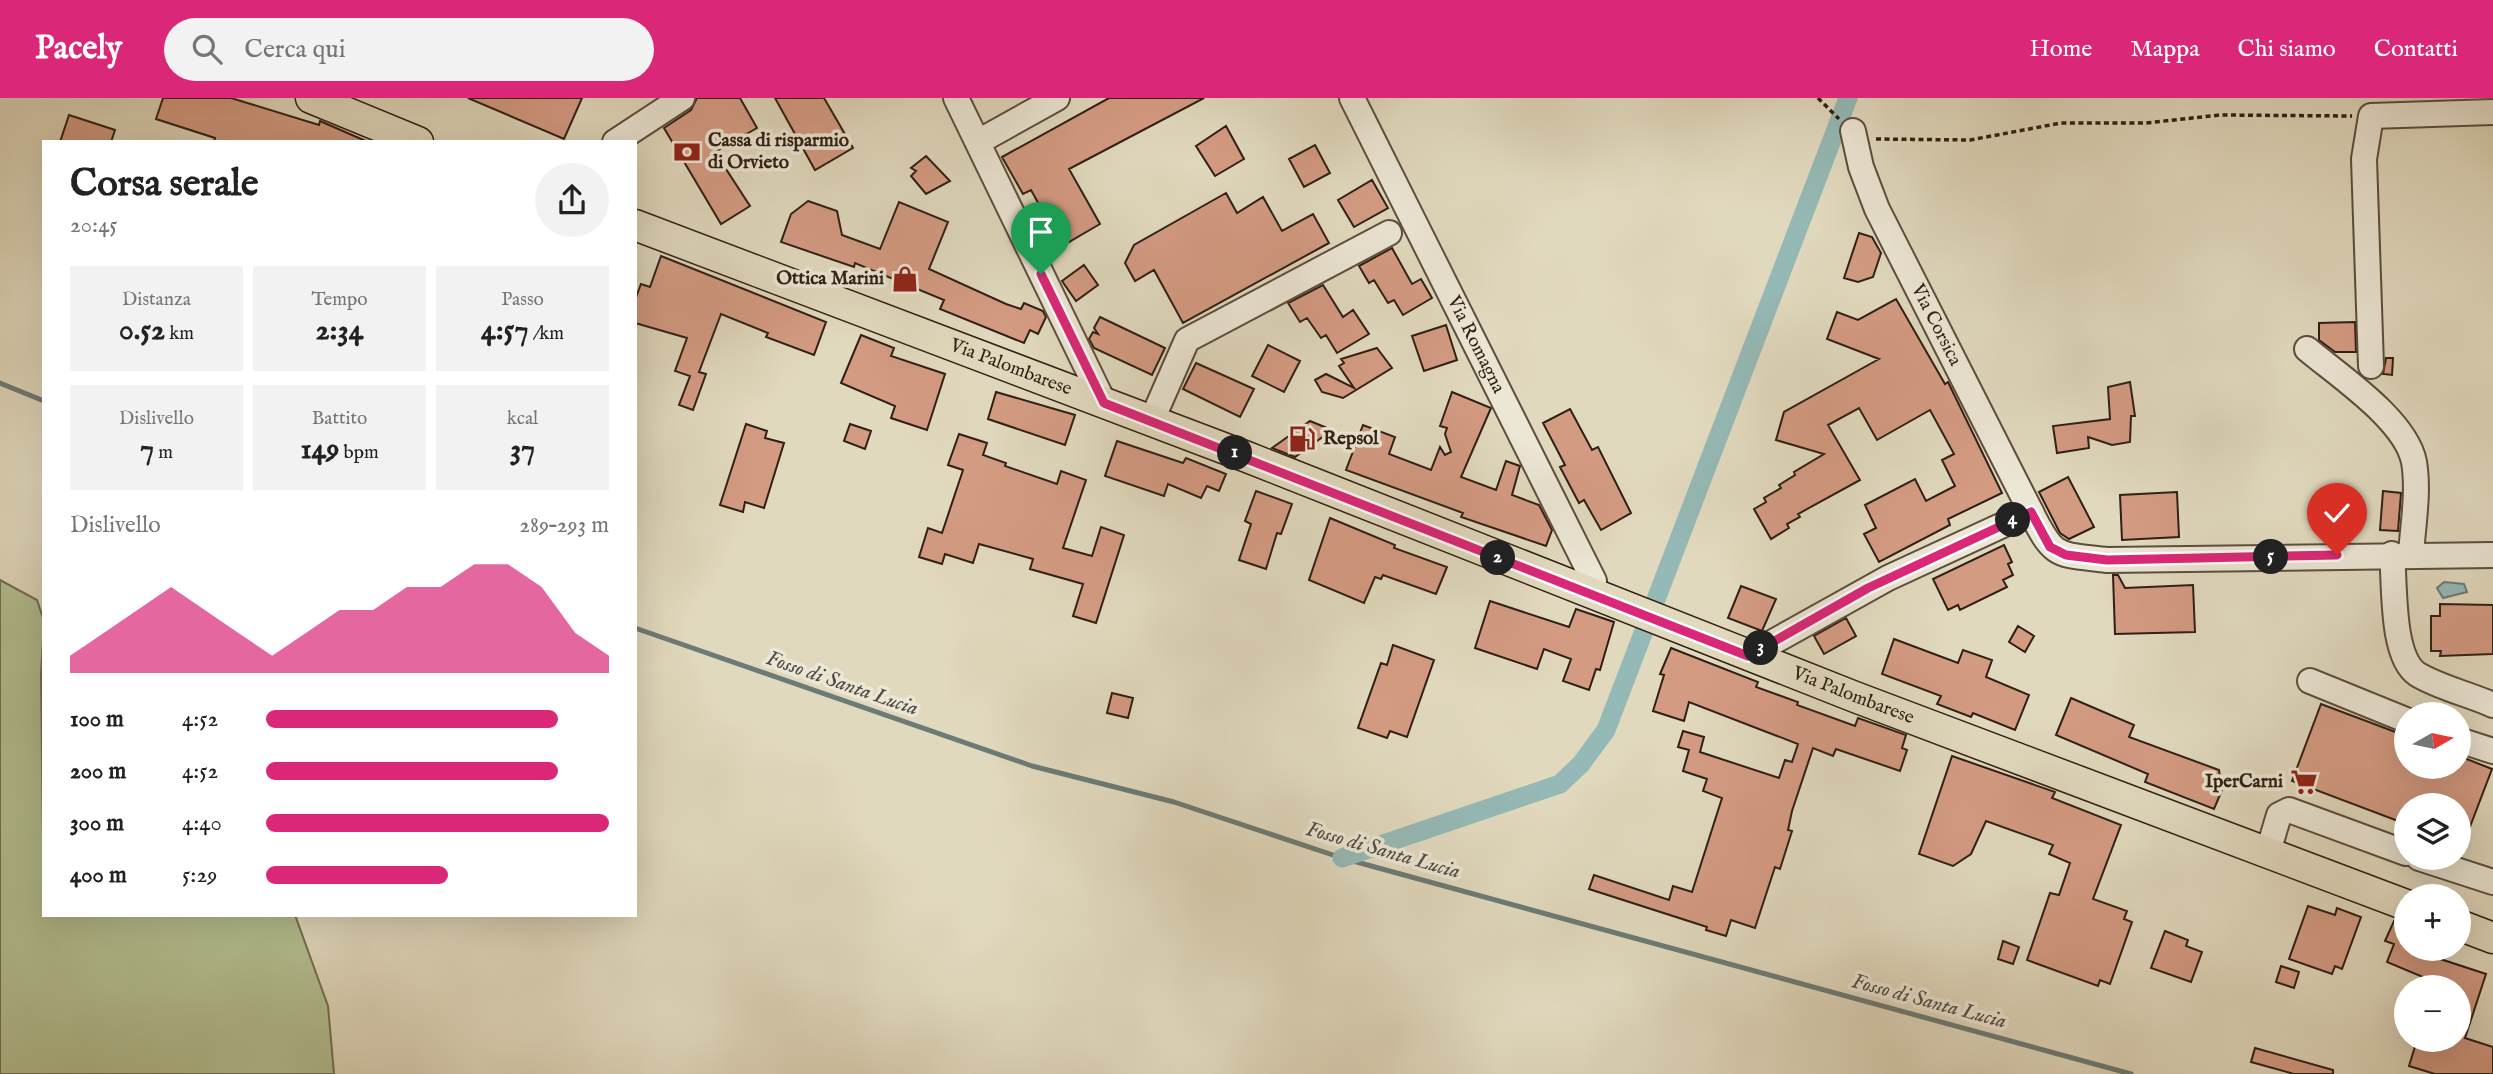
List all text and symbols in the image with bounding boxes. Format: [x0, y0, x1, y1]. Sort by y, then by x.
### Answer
search box [164, 18, 654, 81]
text: Pacely [35, 28, 122, 70]
icon: search [188, 30, 226, 68]
text: Cerca qui [244, 33, 346, 66]
text: Home [2030, 34, 2092, 65]
text: Mappa [2130, 34, 2200, 65]
text: Chi siamo [2238, 34, 2336, 65]
text: Contatti [2374, 34, 2458, 65]
place label: Cassa di risparmio di Orvieto [708, 129, 849, 175]
bank icon: Cassa di risparmio di Orvieto [672, 137, 702, 167]
text: Corsa serale [70, 161, 258, 209]
button: share [535, 163, 609, 237]
pin [1011, 202, 1071, 274]
text: 20:45 [70, 211, 118, 240]
icon: arrive [1022, 213, 1060, 251]
shop icon: Ottica Marini [890, 264, 920, 294]
place label: Ottica Marini [776, 267, 884, 291]
street label: Via Corsica [1905, 279, 1967, 371]
text: Distanza [122, 288, 191, 312]
text: Tempo [311, 288, 368, 312]
text: Passo [501, 288, 544, 312]
street label: Via Romagna [1441, 291, 1510, 398]
text: 0.52 [119, 312, 165, 350]
text: 2:34 [316, 312, 363, 350]
text: 4:57 [481, 312, 529, 350]
text: km [165, 322, 194, 346]
text: /km [529, 322, 564, 346]
street label: Via Palombarese [946, 333, 1075, 402]
text: Dislivello [119, 407, 194, 431]
text: Battito [312, 407, 367, 431]
text: kcal [507, 407, 538, 431]
fuel station icon: Repsol [1287, 424, 1317, 454]
place label: Repsol [1323, 427, 1379, 451]
text: 7 [140, 431, 154, 469]
text: 149 [300, 431, 339, 469]
text: 37 [510, 431, 535, 469]
pin: 1 [1218, 436, 1252, 470]
text: 1 [1231, 440, 1238, 464]
text: m [154, 441, 173, 465]
text: bpm [339, 441, 379, 465]
pin [2307, 483, 2367, 555]
icon: check [2318, 494, 2356, 532]
pin: 4 [1996, 502, 2030, 538]
text: 4 [2008, 507, 2017, 531]
text: Dislivello [70, 511, 161, 540]
text: 289–293 m [519, 511, 609, 540]
pin: 2 [1480, 540, 1516, 575]
pin: 5 [2254, 540, 2288, 574]
text: 5 [2267, 544, 2274, 568]
text: 2 [1493, 545, 1502, 569]
pin: 3 [1744, 630, 1778, 666]
text: 3 [1757, 635, 1764, 659]
water label: Fosso di Santa Lucia [762, 645, 922, 723]
street label: Via Palombarese [1788, 661, 1918, 730]
north arrow [2394, 702, 2471, 779]
map controls [2394, 702, 2471, 1052]
text: 100 m [70, 705, 124, 734]
text: 4:52 [182, 705, 218, 734]
text: 200 m [70, 757, 126, 786]
text: 4:52 [182, 757, 218, 786]
supermarket icon: IperCarni [2289, 767, 2319, 797]
place label: IperCarni [2205, 770, 2283, 794]
button: layers [2394, 793, 2471, 870]
text: 300 m [70, 809, 124, 838]
text: 4:40 [182, 809, 222, 838]
water label: Fosso di Santa Lucia [1303, 816, 1463, 886]
text: 400 m [70, 861, 127, 890]
text: 5:29 [182, 861, 217, 890]
button: + [2394, 884, 2471, 961]
water label: Fosso di Santa Lucia [1849, 968, 2009, 1036]
button: − [2394, 975, 2471, 1052]

